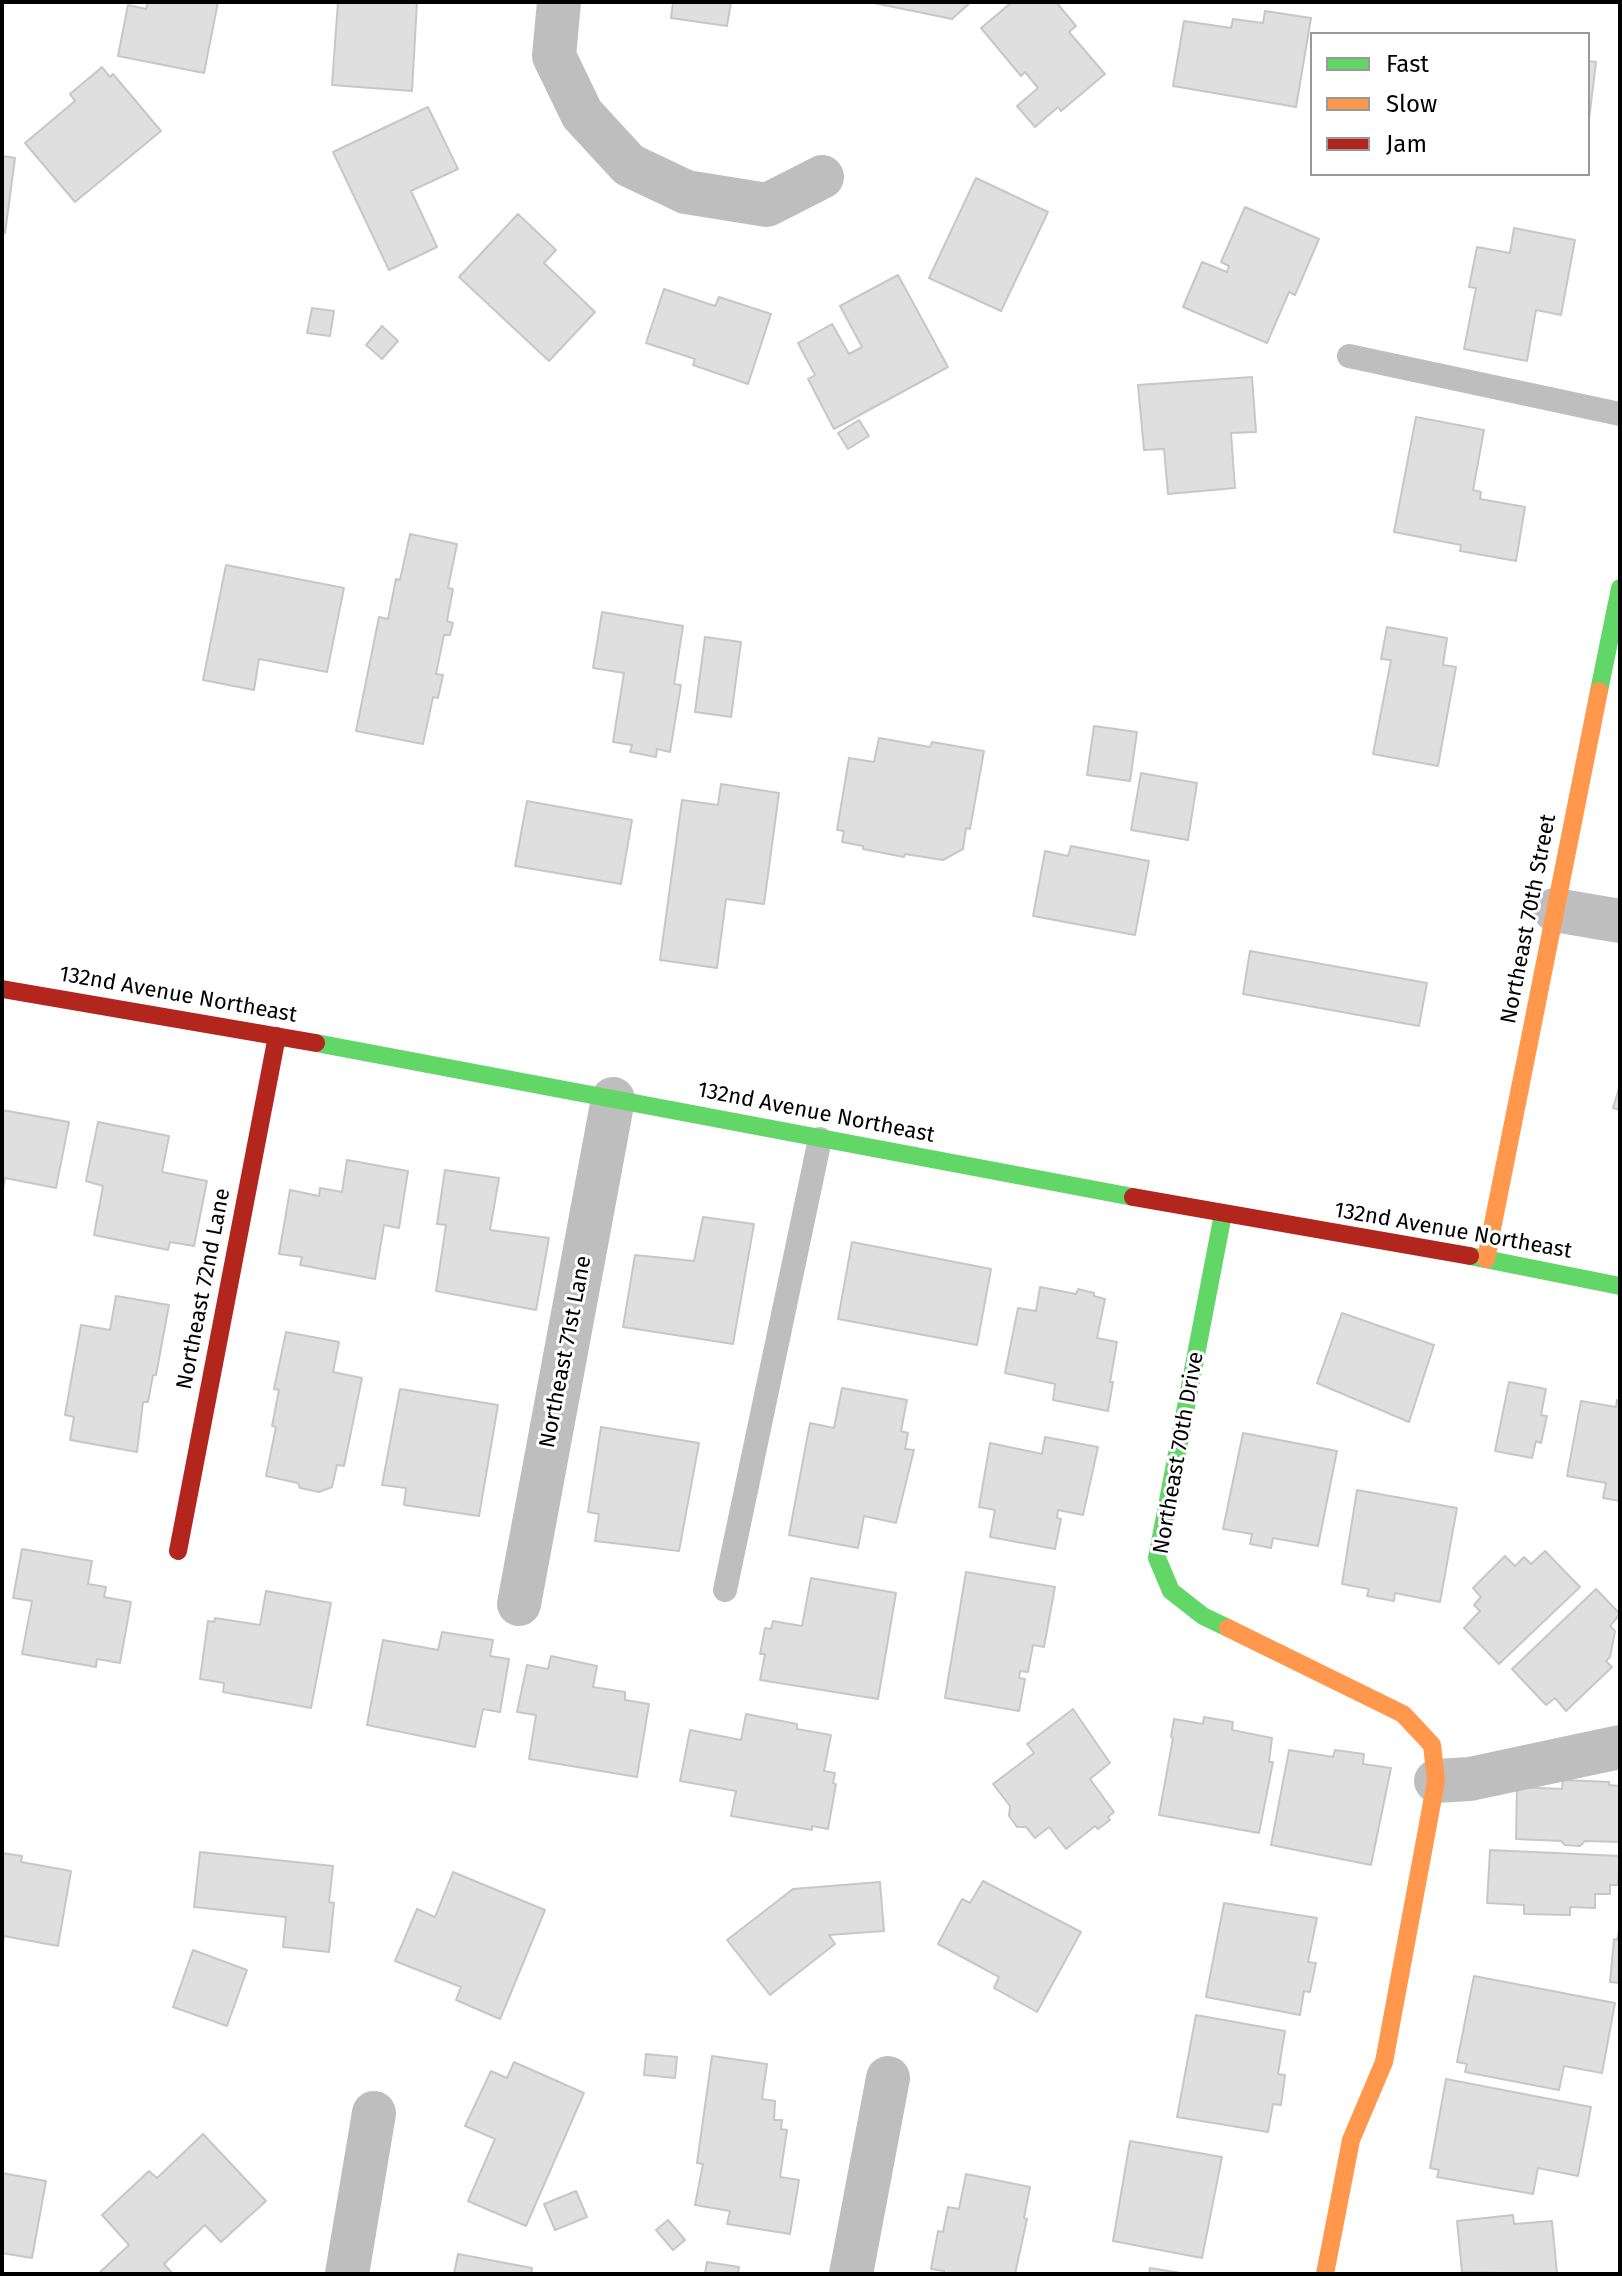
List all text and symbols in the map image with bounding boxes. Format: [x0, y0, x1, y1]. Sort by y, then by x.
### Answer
legend [1310, 32, 1590, 176]
text: Fast [1386, 50, 1429, 78]
text: Slow [1386, 90, 1437, 118]
text: Jam [1386, 130, 1427, 158]
street label: Northeast 70th Street [1496, 812, 1562, 1026]
street label: 132nd Avenue Northeast [57, 961, 299, 1029]
street label: 132nd Avenue Northeast [695, 1077, 937, 1149]
street label: Northeast 72nd Lane [172, 1186, 236, 1392]
street label: 132nd Avenue Northeast [1332, 1197, 1574, 1265]
street label: Northeast 71st Lane [534, 1254, 598, 1450]
street label: Northeast 70th Drive [1148, 1350, 1210, 1556]

